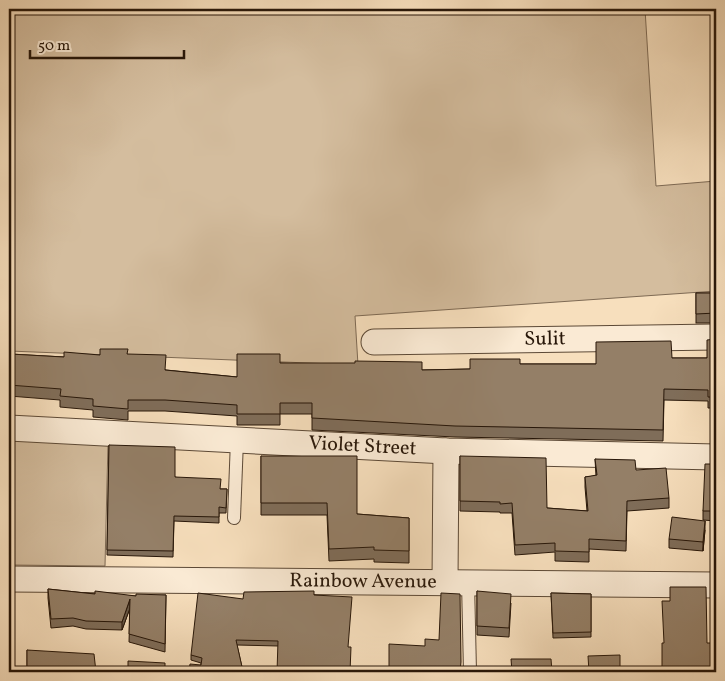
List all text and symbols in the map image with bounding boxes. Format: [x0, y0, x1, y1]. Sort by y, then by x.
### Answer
scale bar [30, 28, 184, 60]
text: 50 m [38, 36, 70, 57]
street label: Sulit [524, 325, 566, 354]
street label: Violet Street [308, 430, 417, 463]
street label: Rainbow Avenue [289, 567, 437, 597]

